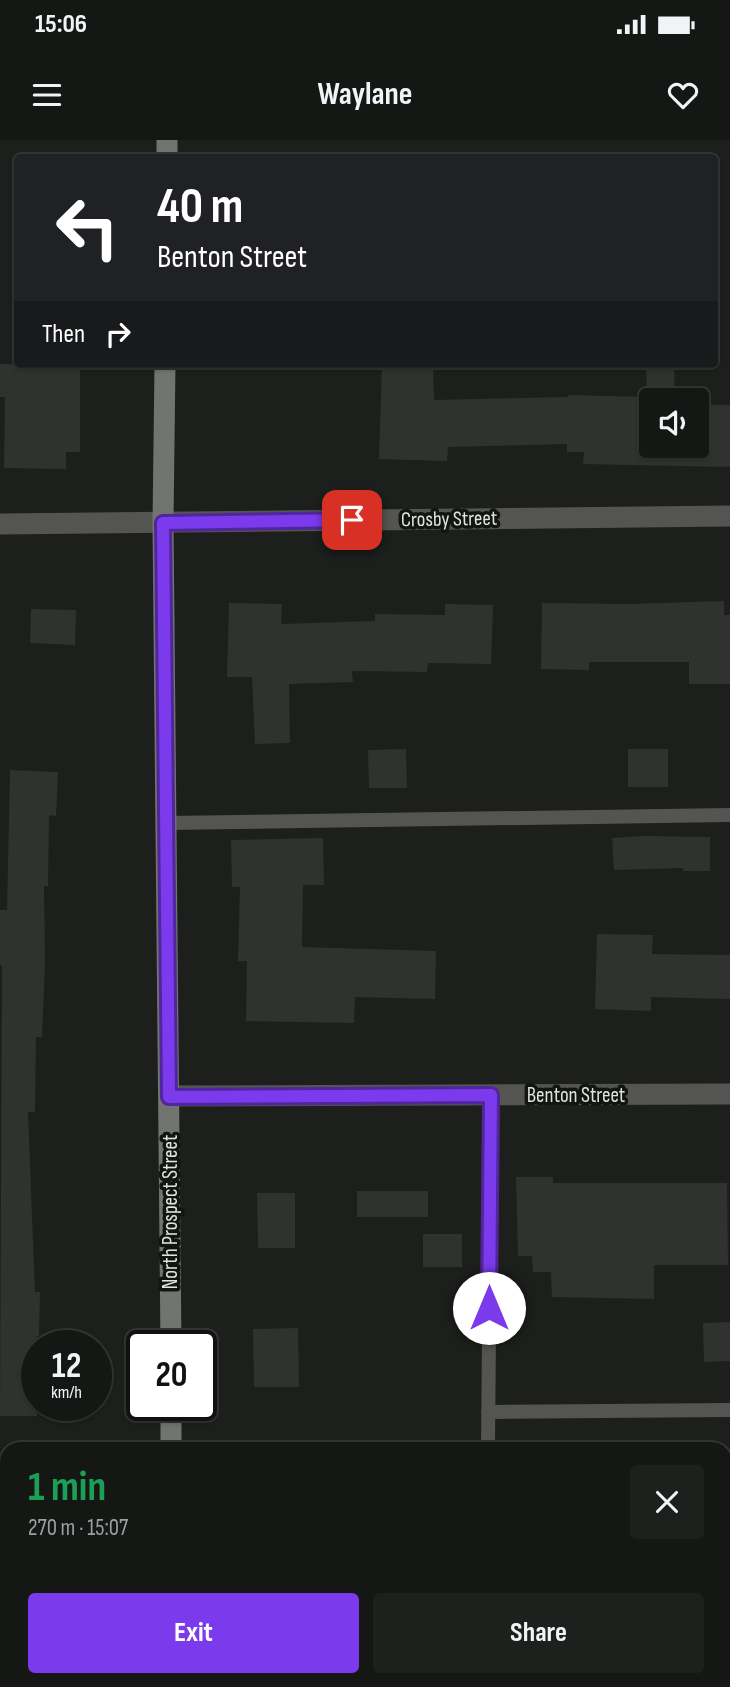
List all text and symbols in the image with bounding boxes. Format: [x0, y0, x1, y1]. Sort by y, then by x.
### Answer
text: 15:06 [35, 9, 87, 40]
text: Waylane [317, 75, 413, 114]
icon: menu [28, 76, 66, 114]
icon: heart [664, 76, 702, 114]
text: 40 m [157, 178, 243, 237]
icon: left [42, 182, 133, 273]
text: Benton Street [157, 238, 307, 277]
icon: right [99, 315, 137, 353]
text: Then [42, 319, 85, 350]
map controls [639, 388, 709, 458]
button: sound [639, 388, 709, 458]
pin [322, 490, 382, 550]
icon: arrive [333, 501, 371, 539]
street label: Crosby Street [401, 506, 497, 532]
street label: Benton Street [527, 1083, 625, 1108]
street label: North Prospect Street [158, 1135, 183, 1289]
position arrow [452, 1271, 526, 1345]
speed limit sign: 20 [126, 1330, 217, 1421]
text: 12 [52, 1345, 81, 1388]
text: km/h [51, 1382, 82, 1403]
text: 1 min [28, 1462, 106, 1513]
button: close [630, 1465, 704, 1539]
text: 270 m · 15:07 [28, 1514, 128, 1542]
button: Exit [28, 1593, 359, 1673]
button: Share [373, 1593, 704, 1673]

